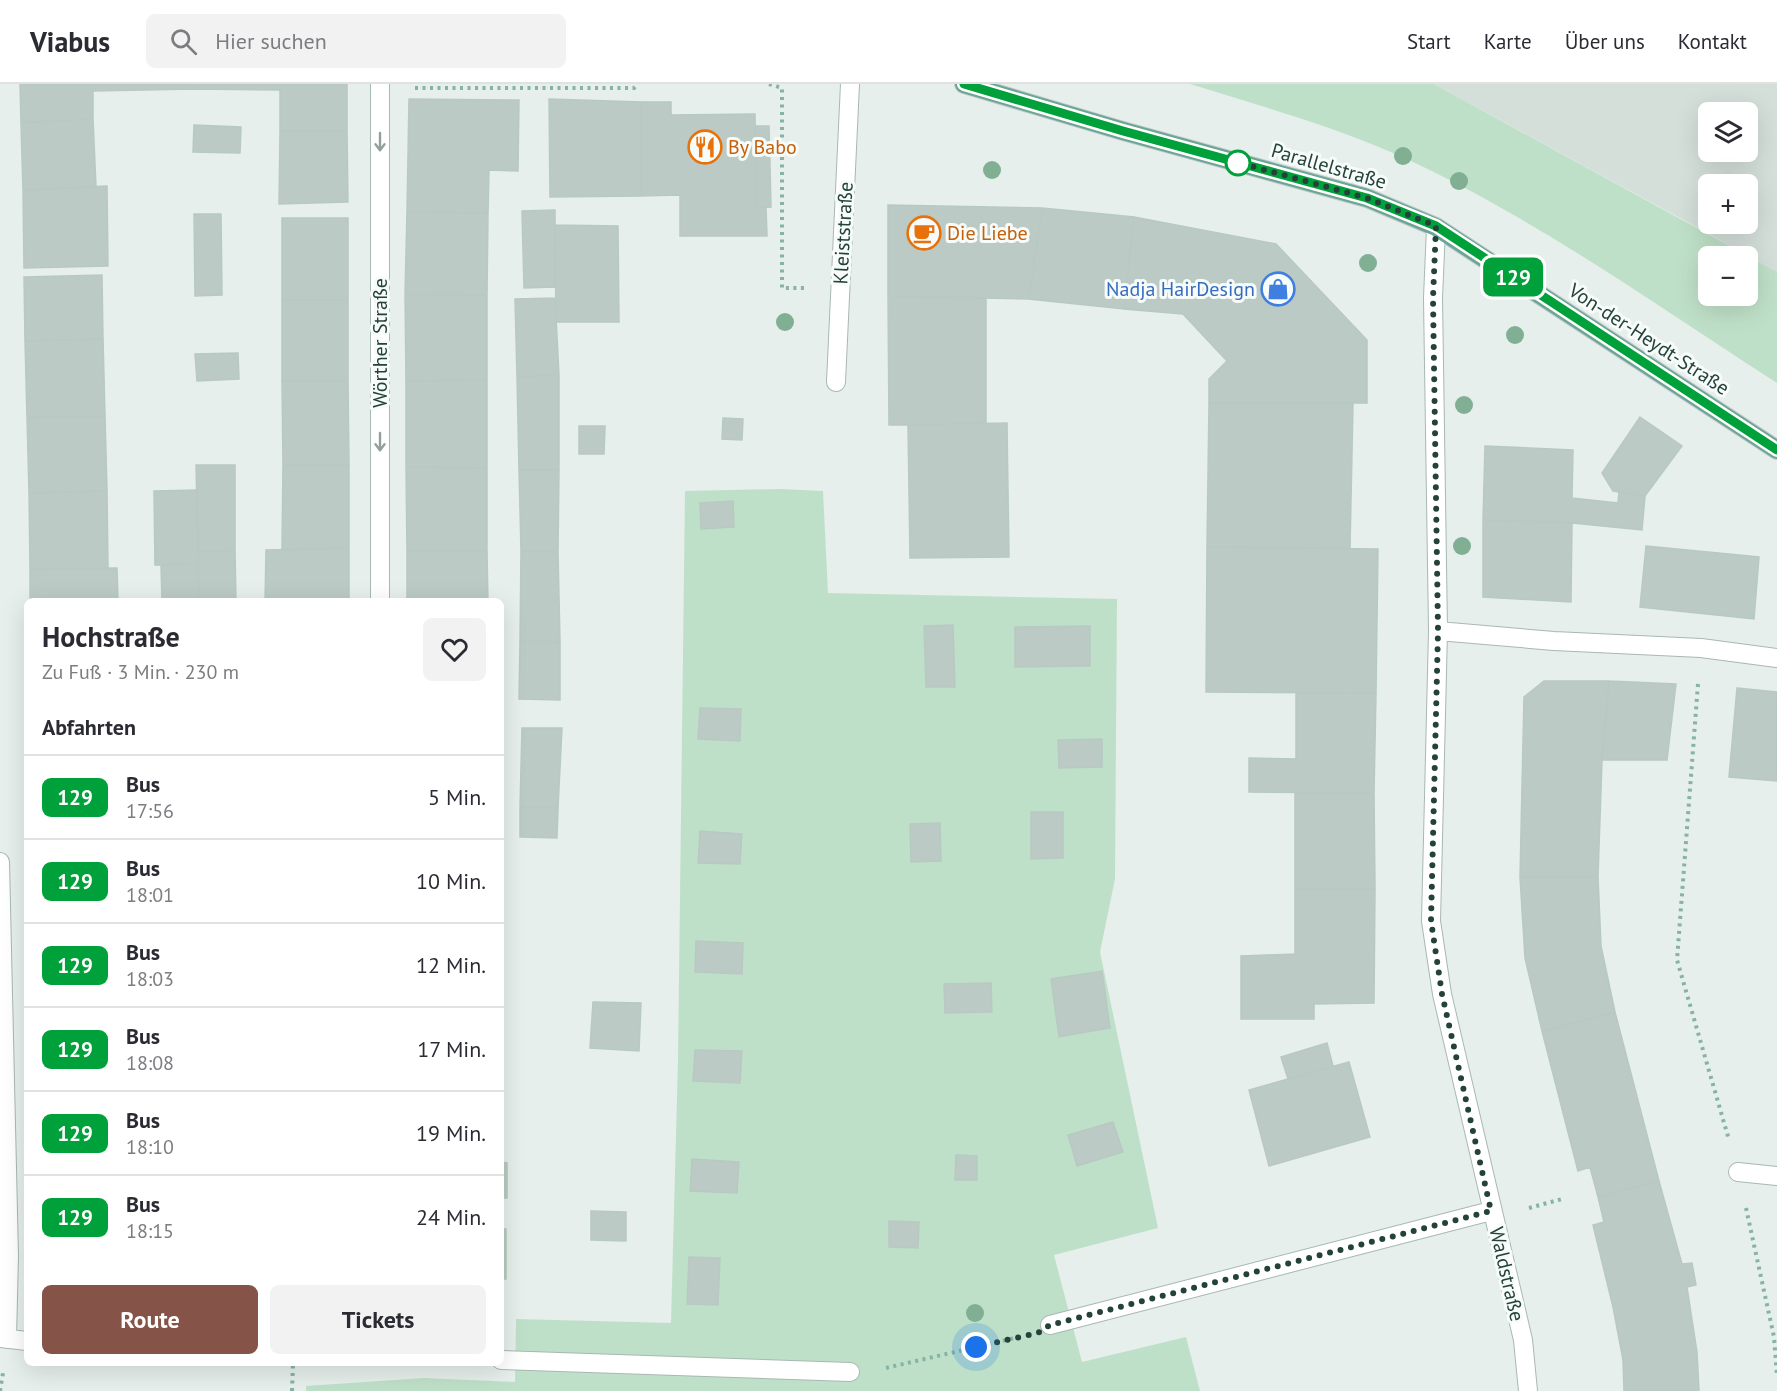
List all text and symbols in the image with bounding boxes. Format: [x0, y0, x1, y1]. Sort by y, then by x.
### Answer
search box [146, 14, 566, 68]
text: Viabus [30, 23, 110, 60]
icon: search [167, 25, 200, 58]
text: Hier suchen [215, 27, 327, 55]
text: Start [1407, 28, 1451, 55]
text: Karte [1484, 28, 1532, 55]
text: Über uns [1565, 28, 1645, 55]
text: Kontakt [1678, 28, 1747, 55]
map controls [1698, 102, 1758, 306]
button: layers [1698, 102, 1758, 162]
restaurant icon: By Babo [687, 129, 723, 165]
one-way arrow [374, 132, 386, 152]
place label: By Babo [728, 134, 797, 160]
street label: Parallelstraße [1268, 137, 1390, 195]
unlabelled marker [1225, 150, 1251, 176]
button: + [1698, 174, 1758, 234]
street label: Kleiststraße [827, 181, 859, 285]
cafe icon: Die Liebe [906, 215, 942, 251]
place label: Die Liebe [947, 220, 1028, 246]
button: − [1698, 246, 1758, 306]
line badge: 129 [1478, 258, 1547, 296]
text: 129 [1495, 264, 1531, 291]
shop icon: Nadja HairDesign [1260, 271, 1296, 307]
place label: Nadja HairDesign [1106, 276, 1255, 302]
street label: Von-der-Heydt-Straße [1563, 277, 1734, 401]
street label: Wörther Straße [367, 278, 393, 408]
one-way arrow [374, 432, 386, 452]
text: Hochstraße [42, 618, 180, 655]
button: heart [423, 618, 486, 681]
text: Zu Fuß · 3 Min. · 230 m [42, 659, 239, 685]
text: Abfahrten [42, 713, 136, 741]
text: Bus [126, 770, 160, 798]
text: 5 Min. [428, 783, 486, 811]
text: 129 [57, 784, 93, 811]
text: 17:56 [126, 798, 174, 824]
text: Bus [126, 854, 160, 882]
text: 10 Min. [416, 867, 486, 895]
text: 129 [57, 868, 93, 895]
text: 18:01 [126, 882, 174, 908]
text: Bus [126, 938, 160, 966]
text: 12 Min. [416, 951, 486, 979]
text: 129 [57, 952, 93, 979]
text: 18:03 [126, 966, 174, 992]
text: Bus [126, 1022, 160, 1050]
text: 17 Min. [417, 1035, 486, 1063]
text: 129 [57, 1036, 93, 1063]
text: 18:08 [126, 1050, 174, 1076]
text: Bus [126, 1106, 160, 1134]
text: 19 Min. [416, 1119, 486, 1147]
text: 129 [57, 1120, 93, 1147]
text: 18:10 [126, 1134, 174, 1160]
text: Bus [126, 1190, 160, 1218]
text: 24 Min. [416, 1203, 486, 1231]
text: 129 [57, 1204, 93, 1231]
text: 18:15 [126, 1218, 174, 1244]
street label: Waldstraße [1484, 1224, 1530, 1324]
button: Route [42, 1285, 258, 1354]
button: Tickets [270, 1285, 486, 1354]
your location [961, 1332, 991, 1362]

